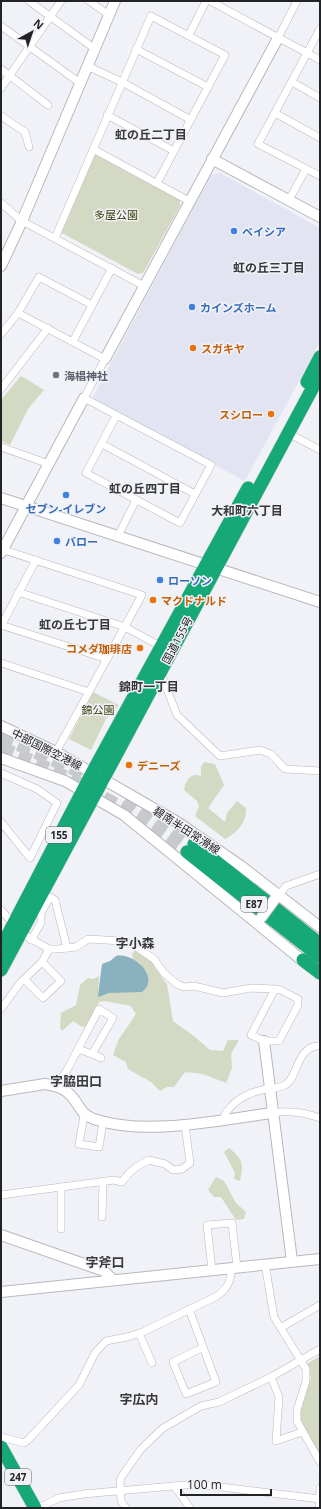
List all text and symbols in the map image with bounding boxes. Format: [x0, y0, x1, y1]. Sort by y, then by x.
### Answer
north arrow [12, 12, 52, 52]
text: N [30, 15, 47, 33]
district label: 虹の丘二丁目 [115, 126, 187, 143]
park label: 多屋公園 [94, 207, 138, 222]
place label: ベイシア [242, 224, 286, 239]
marker: ベイシア [229, 226, 239, 236]
district label: 虹の丘三丁目 [233, 259, 305, 276]
place label: カインズホーム [200, 300, 276, 315]
marker: カインズホーム [187, 302, 197, 312]
place label: スガキヤ [201, 341, 245, 356]
marker: スガキヤ [188, 343, 198, 353]
place label: 海椙神社 [64, 368, 108, 383]
marker: 海椙神社 [51, 370, 61, 380]
place label: スシロー [219, 407, 263, 422]
marker: スシロー [266, 409, 276, 419]
district label: 虹の丘四丁目 [109, 480, 181, 497]
marker: セブン-イレブン [61, 490, 71, 500]
place label: セブン-イレブン [26, 501, 106, 516]
district label: 大和町六丁目 [211, 502, 283, 519]
place label: バロー [65, 534, 98, 549]
marker: バロー [52, 536, 62, 546]
place label: ローソン [168, 573, 212, 588]
marker: ローソン [155, 575, 165, 585]
place label: マクドナルド [161, 593, 227, 608]
marker: マクドナルド [148, 595, 158, 605]
street label: 国道155号 [158, 614, 196, 666]
district label: 虹の丘七丁目 [39, 616, 111, 633]
place label: コメダ珈琲店 [66, 641, 132, 656]
marker: コメダ珈琲店 [135, 643, 145, 653]
district label: 錦町一丁目 [118, 678, 179, 695]
park label: 錦公園 [82, 702, 115, 717]
street label: 中部国際空港線 [9, 725, 85, 773]
place label: デニーズ [137, 758, 180, 773]
marker: デニーズ [124, 760, 134, 770]
street label: 碧南半田常滑線 [151, 803, 223, 857]
road number: 155 [46, 827, 72, 843]
road number: E87 [241, 896, 267, 912]
district label: 字小森 [115, 934, 155, 952]
district label: 字脇田口 [50, 1072, 102, 1090]
district label: 字斧口 [85, 1253, 125, 1271]
district label: 字広内 [119, 1390, 159, 1408]
road number: 247 [5, 1469, 31, 1485]
scale bar [181, 1471, 271, 1497]
text: 100 m [187, 1476, 222, 1493]

